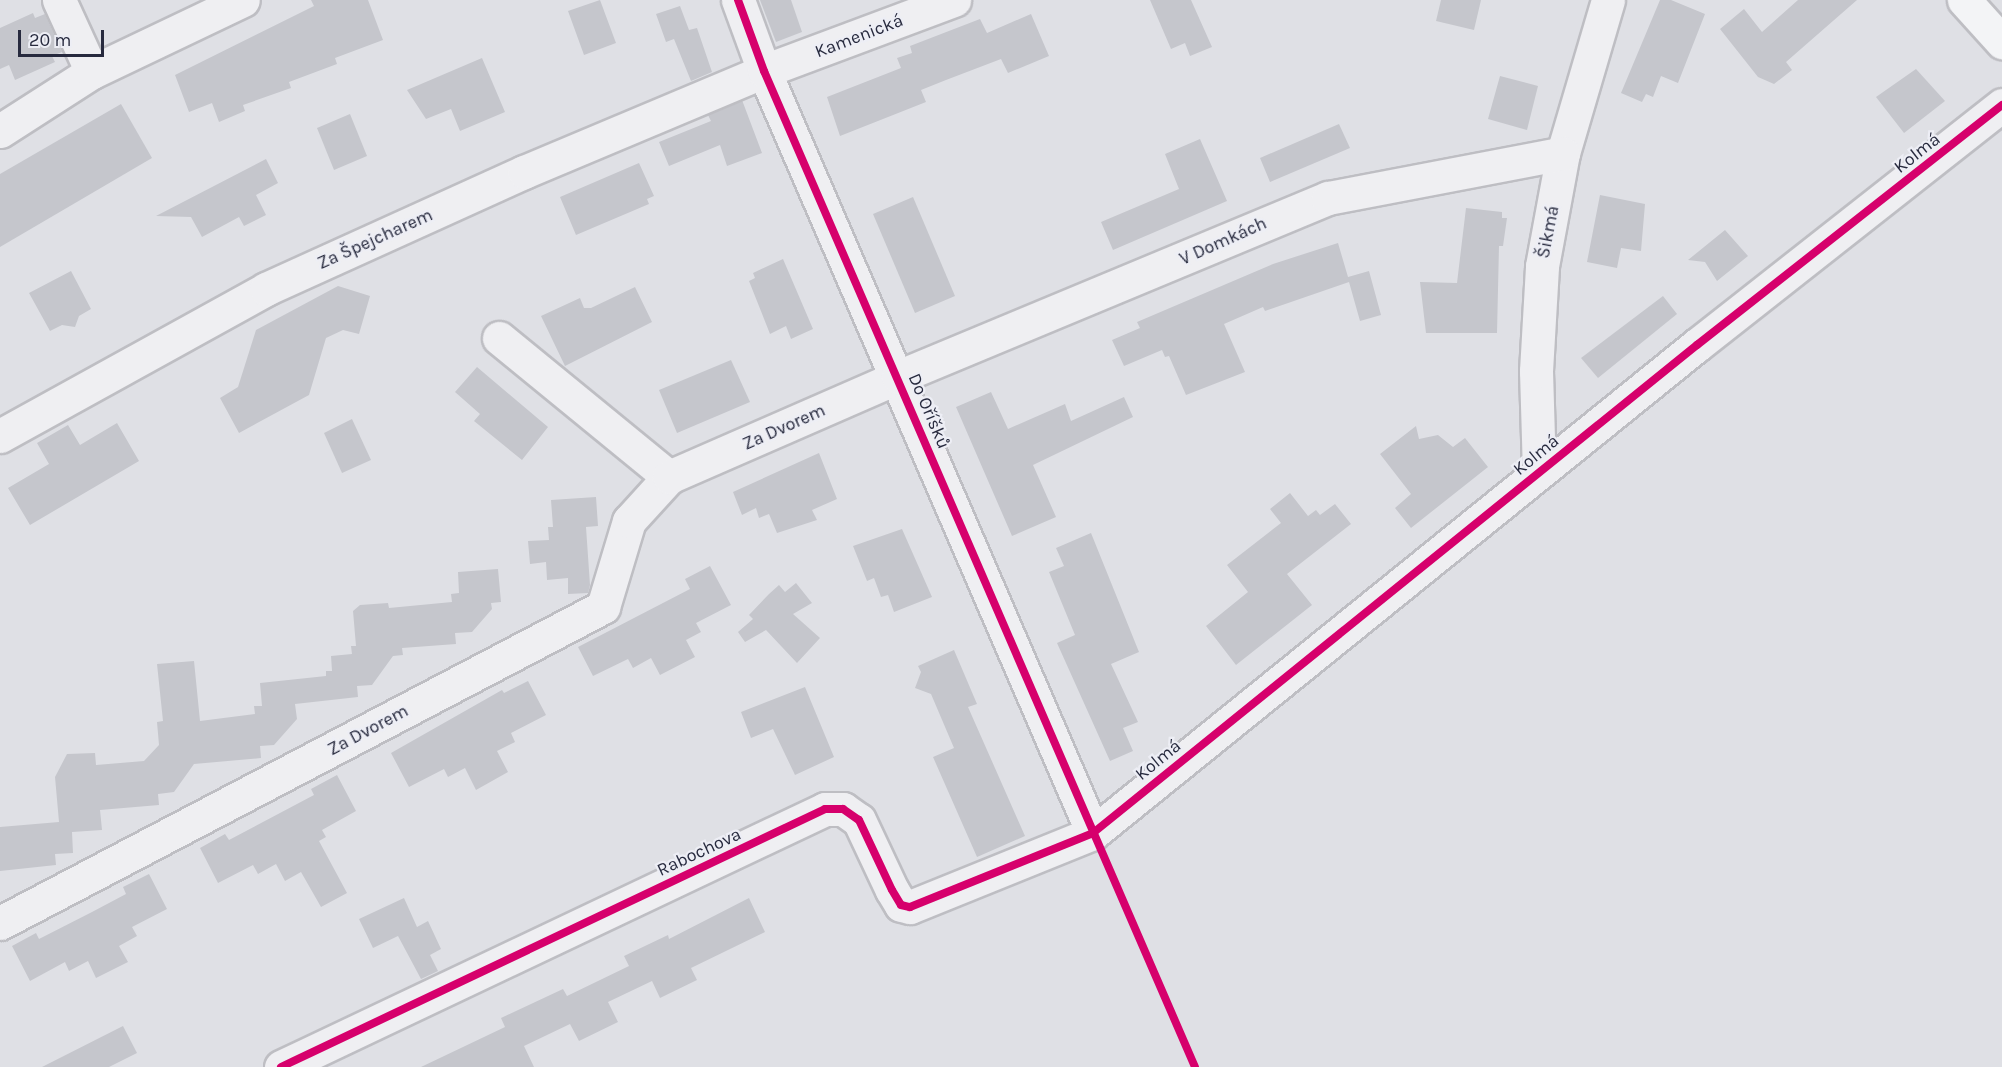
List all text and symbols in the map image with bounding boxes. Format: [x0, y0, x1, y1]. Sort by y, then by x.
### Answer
street label: Kamenická [812, 9, 906, 63]
scale bar [21, 18, 106, 56]
text: 20 m [29, 29, 71, 51]
street label: Kolmá [1890, 128, 1944, 178]
street label: Za Špejcharem [314, 204, 436, 274]
street label: Šikmá [1532, 204, 1564, 260]
street label: V Domkách [1176, 212, 1270, 270]
street label: Do Oříšků [903, 370, 955, 452]
street label: Za Dvorem [739, 399, 829, 455]
street label: Kolmá [1509, 430, 1563, 480]
street label: Za Dvorem [324, 700, 412, 760]
street label: Kolmá [1131, 735, 1185, 785]
street label: Rabochova [653, 823, 745, 881]

